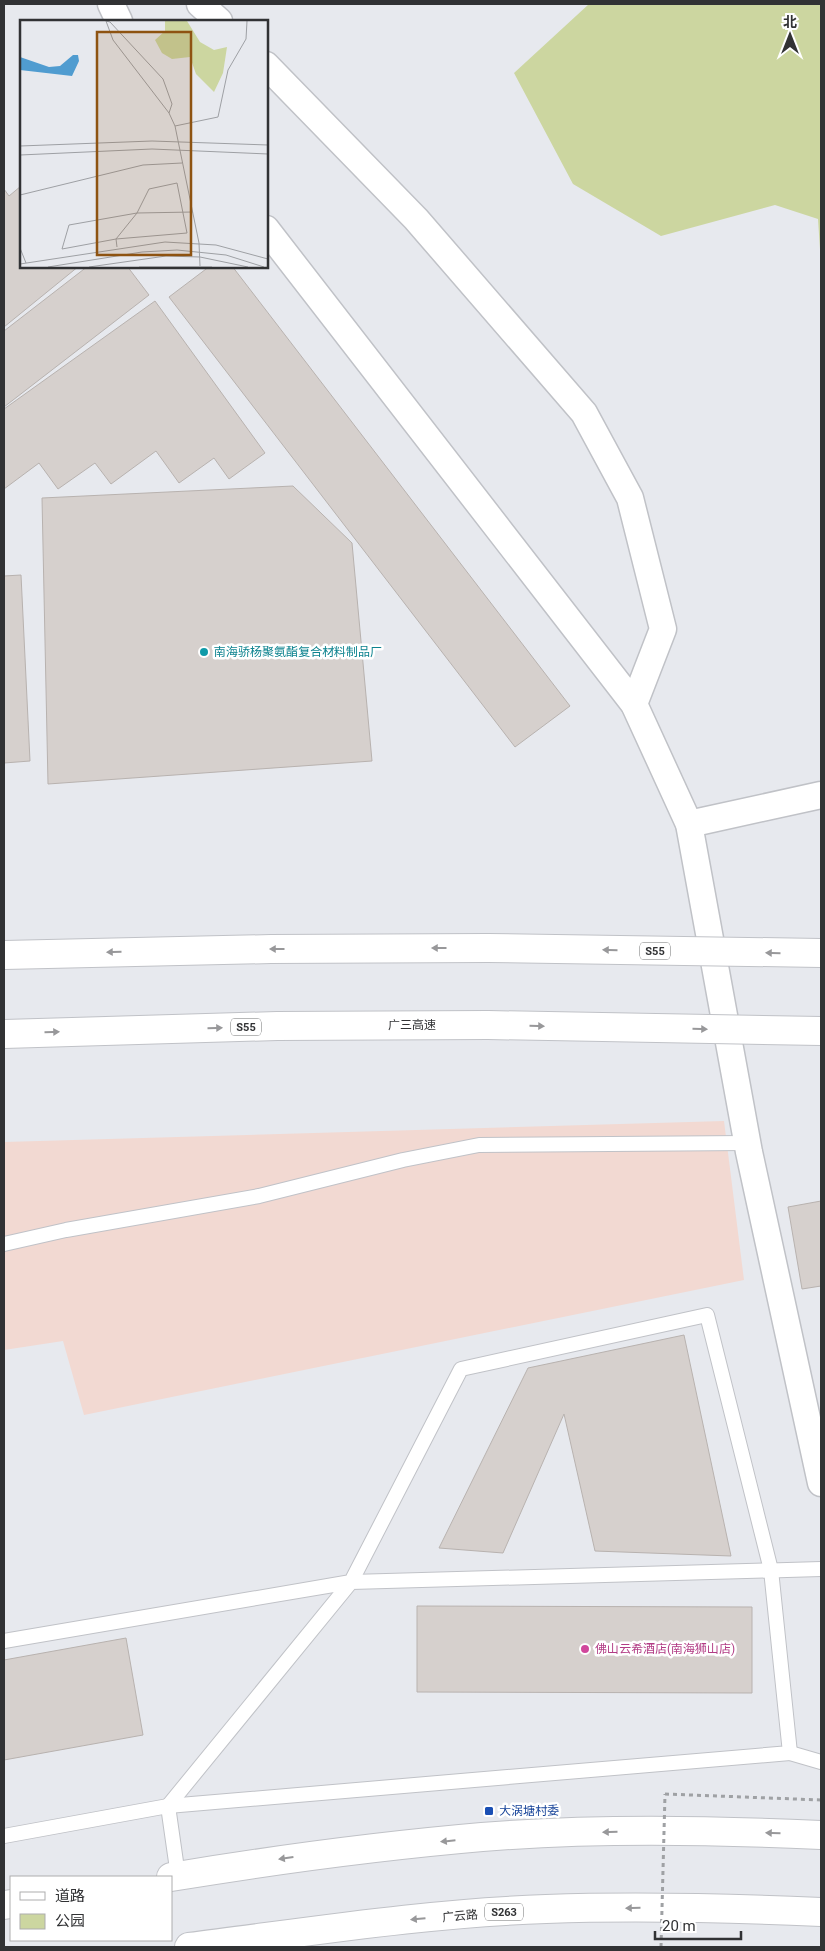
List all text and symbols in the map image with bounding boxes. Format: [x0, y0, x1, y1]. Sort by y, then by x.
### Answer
north arrow [765, 10, 815, 60]
text: 北 [783, 14, 797, 30]
inset map [20, 20, 268, 268]
place label: 南海骄杨聚氨酯复合材料制品厂 [214, 645, 382, 659]
marker: 南海骄杨聚氨酯复合材料制品厂 [198, 646, 210, 658]
road number: S55 [640, 942, 670, 959]
one-way arrow [431, 944, 447, 952]
one-way arrow [268, 945, 284, 953]
one-way arrow [602, 946, 618, 954]
one-way arrow [106, 948, 122, 956]
one-way arrow [764, 948, 780, 956]
street label: 广三高速 [388, 1018, 436, 1032]
road number: S55 [231, 1019, 261, 1036]
one-way arrow [529, 1022, 545, 1030]
one-way arrow [207, 1024, 223, 1032]
one-way arrow [692, 1025, 708, 1033]
one-way arrow [45, 1028, 61, 1036]
place label: 佛山云希酒店(南海狮山店) [595, 1642, 735, 1656]
marker: 佛山云希酒店(南海狮山店) [579, 1643, 591, 1655]
place label: 大涡塘村委 [499, 1804, 559, 1818]
marker: 大涡塘村委 [483, 1805, 495, 1817]
one-way arrow [602, 1828, 618, 1836]
one-way arrow [764, 1828, 780, 1836]
one-way arrow [440, 1837, 456, 1845]
one-way arrow [278, 1854, 294, 1862]
legend [10, 1876, 172, 1941]
text: 道路 [55, 1887, 85, 1905]
road number: S263 [485, 1904, 523, 1920]
one-way arrow [624, 1904, 640, 1912]
street label: 广云路 [441, 1907, 479, 1925]
scale bar [655, 1908, 741, 1940]
text: 公园 [55, 1912, 85, 1930]
one-way arrow [410, 1915, 426, 1923]
text: 20 m [662, 1917, 696, 1935]

